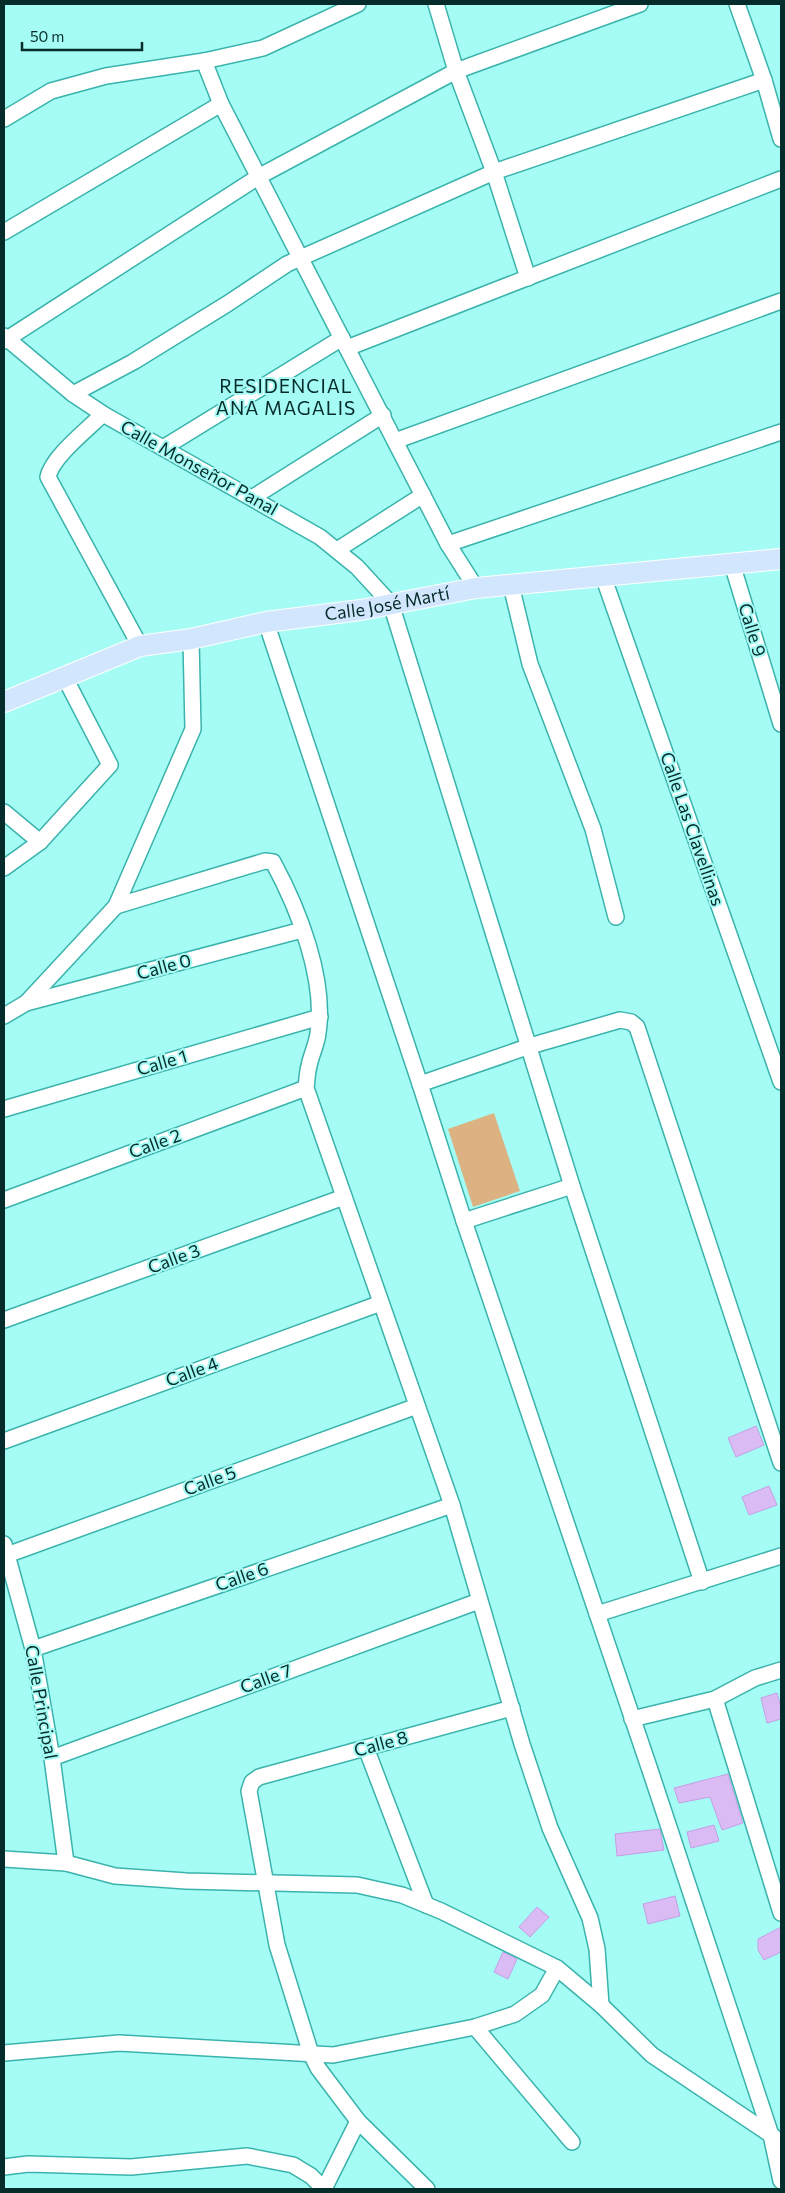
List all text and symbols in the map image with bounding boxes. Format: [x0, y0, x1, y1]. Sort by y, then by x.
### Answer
scale bar [22, 20, 142, 52]
text: 50 m [30, 27, 64, 45]
district label: RESIDENCIAL ANA MAGALIS [216, 374, 356, 419]
street label: Calle Monseñor Panal [117, 415, 282, 520]
street label: Calle José Martí [323, 581, 453, 624]
street label: Calle 9 [734, 600, 771, 659]
street label: Calle Las Clavellinas [656, 749, 730, 909]
street label: Calle 0 [134, 948, 193, 984]
street label: Calle 1 [134, 1044, 190, 1080]
street label: Calle 2 [126, 1124, 184, 1163]
street label: Calle 3 [144, 1238, 203, 1278]
street label: Calle 4 [162, 1351, 221, 1391]
street label: Calle 5 [180, 1460, 239, 1500]
street label: Calle 6 [212, 1557, 271, 1595]
street label: Calle Principal [21, 1643, 63, 1761]
street label: Calle 7 [237, 1659, 294, 1698]
street label: Calle 8 [351, 1725, 410, 1761]

